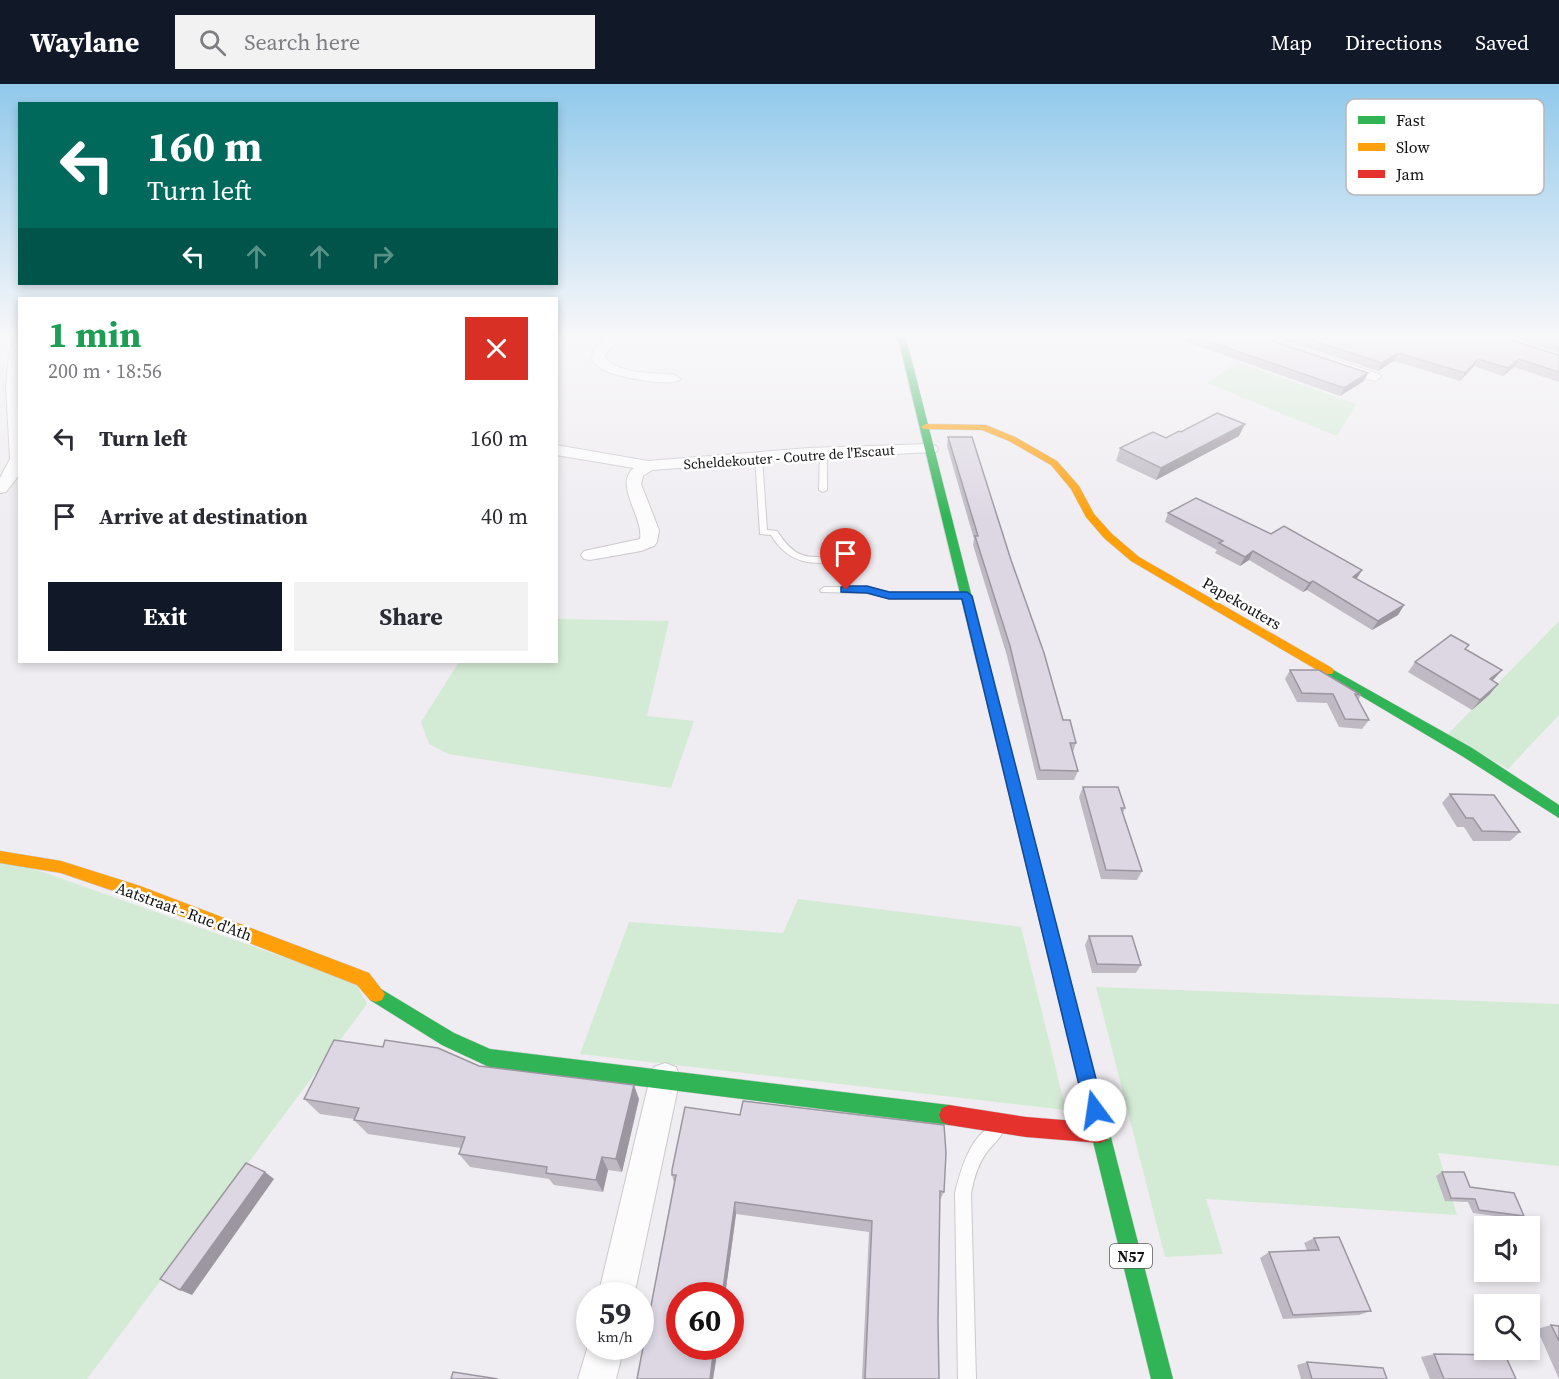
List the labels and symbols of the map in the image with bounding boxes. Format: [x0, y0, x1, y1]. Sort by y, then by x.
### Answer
legend [1346, 99, 1544, 195]
text: Fast [1396, 109, 1426, 131]
text: Slow [1396, 136, 1431, 158]
text: Jam [1395, 163, 1424, 185]
street label: Scheldekouter - Coutre de l'Escaut [683, 440, 895, 474]
pin [820, 528, 871, 590]
street label: Papekouters [1198, 572, 1286, 635]
street label: Aatstraat - Rue d'Ath [113, 876, 255, 946]
position arrow [1063, 1078, 1127, 1142]
road number: N57 [1110, 1244, 1152, 1268]
speed limit sign: 60 [666, 1282, 744, 1360]

